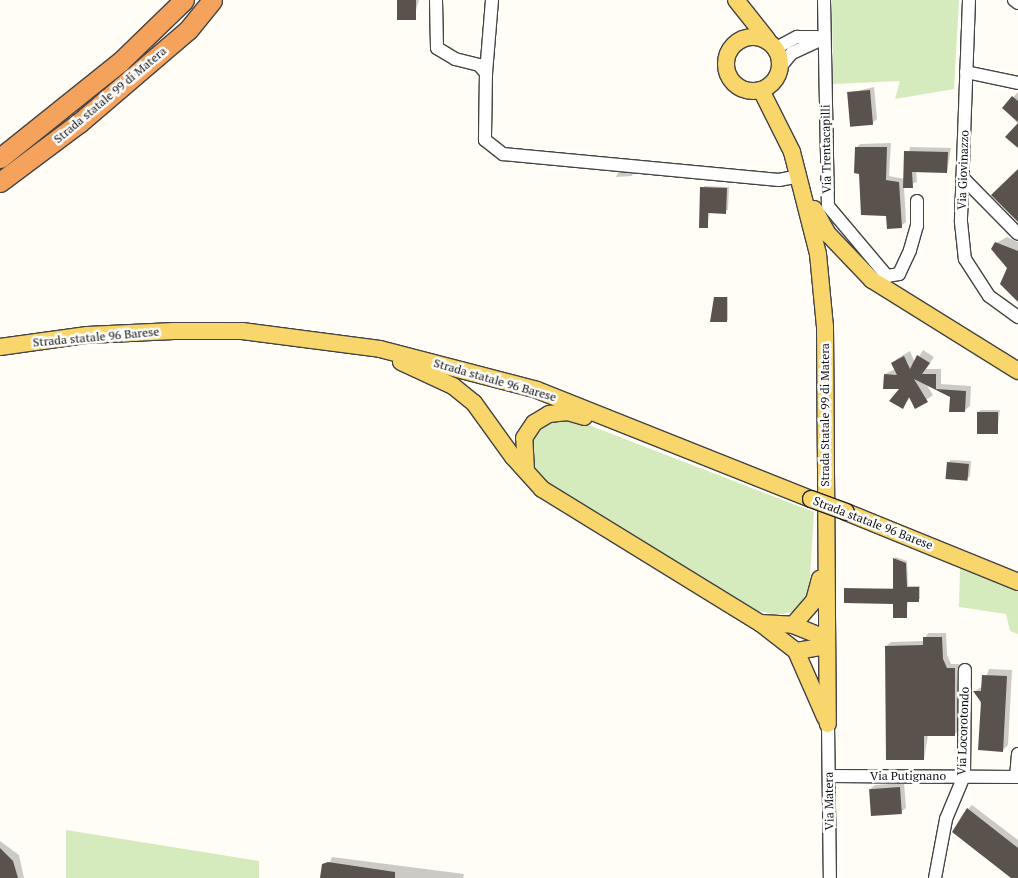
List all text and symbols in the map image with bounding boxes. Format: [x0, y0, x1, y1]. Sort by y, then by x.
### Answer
street label: Strada statale 99 di Matera [51, 44, 169, 146]
street label: Via Trentacapilli [818, 104, 834, 194]
street label: Via Giovinazzo [954, 130, 972, 210]
street label: Strada statale 96 Barese [32, 324, 160, 350]
street label: Strada Statale 99 di Matera [818, 343, 832, 487]
street label: Strada statale 96 Barese [432, 356, 558, 404]
street label: Strada statale 96 Barese [811, 494, 935, 552]
street label: Via Locorotondo [954, 686, 972, 776]
street label: Via Putignano [870, 769, 946, 783]
street label: Via Matera [821, 772, 837, 830]

